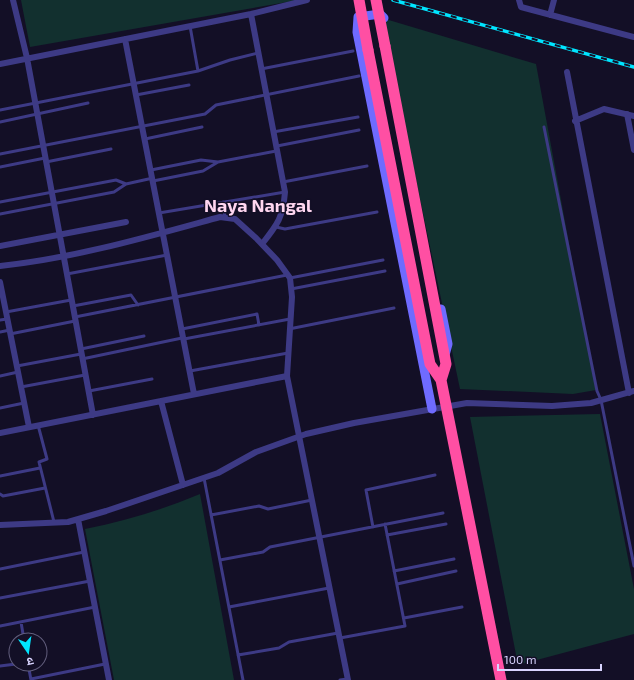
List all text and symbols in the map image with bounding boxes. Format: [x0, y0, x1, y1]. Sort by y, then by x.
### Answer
district label: Naya Nangal [204, 194, 312, 216]
north arrow [8, 632, 48, 672]
scale bar [498, 646, 601, 672]
text: 100 m [504, 652, 536, 666]
text: उ [25, 655, 35, 669]

